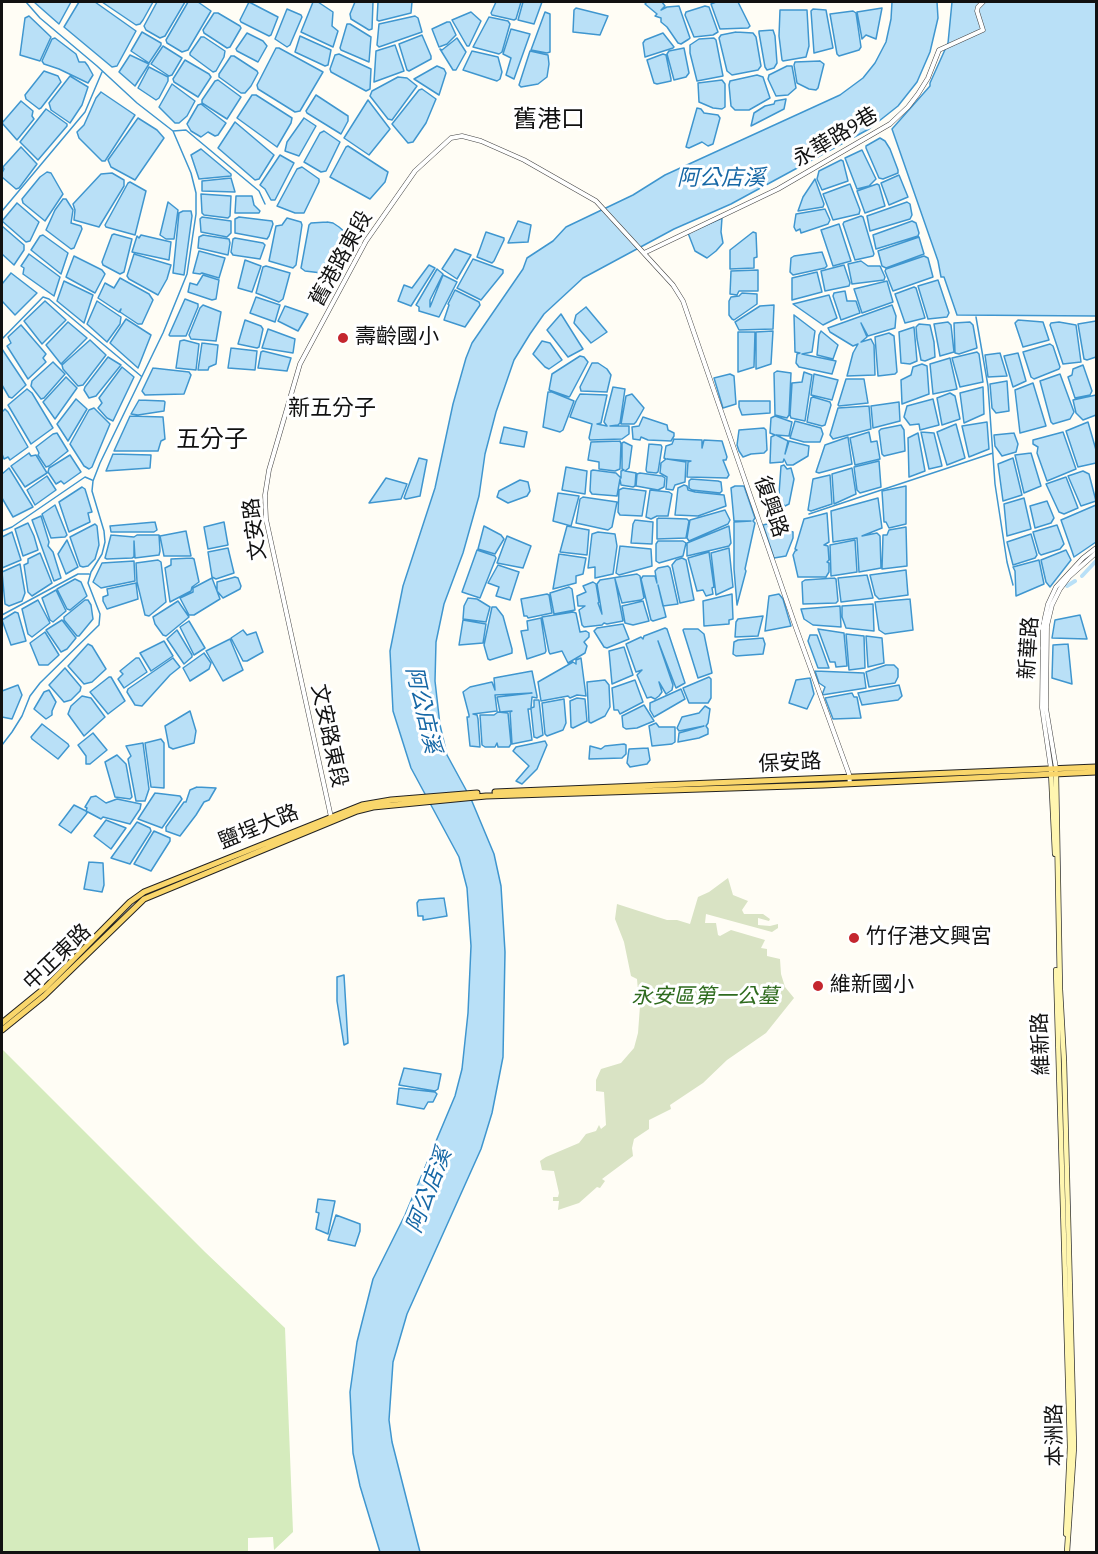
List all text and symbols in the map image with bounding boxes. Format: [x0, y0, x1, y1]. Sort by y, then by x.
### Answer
street label: 永華路9巷 [789, 103, 883, 173]
district label: 舊港口 [513, 107, 585, 135]
water label: 阿公店溪 [677, 166, 765, 192]
street label: 舊港路東段 [306, 207, 378, 311]
place label: 壽齡國小 [355, 325, 439, 351]
marker: 壽齡國小 [336, 331, 350, 345]
district label: 新五分子 [288, 396, 376, 422]
district label: 五分子 [176, 427, 248, 455]
street label: 復興路 [748, 473, 792, 541]
street label: 文安路 [240, 496, 272, 562]
street label: 新華路 [1015, 616, 1045, 680]
water label: 阿公店溪 [399, 664, 445, 756]
street label: 文安路東段 [305, 682, 351, 790]
street label: 保安路 [758, 750, 822, 778]
street label: 鹽埕大路 [215, 801, 303, 855]
street label: 中正東路 [19, 920, 97, 996]
place label: 竹仔港文興宮 [866, 925, 992, 951]
marker: 竹仔港文興宮 [847, 931, 861, 945]
place label: 維新國小 [830, 973, 914, 999]
marker: 維新國小 [811, 979, 825, 993]
park label: 永安區第一公墓 [632, 985, 778, 1011]
street label: 維新路 [1028, 1012, 1056, 1076]
water label: 阿公店溪 [402, 1145, 458, 1237]
street label: 本洲路 [1043, 1403, 1069, 1467]

